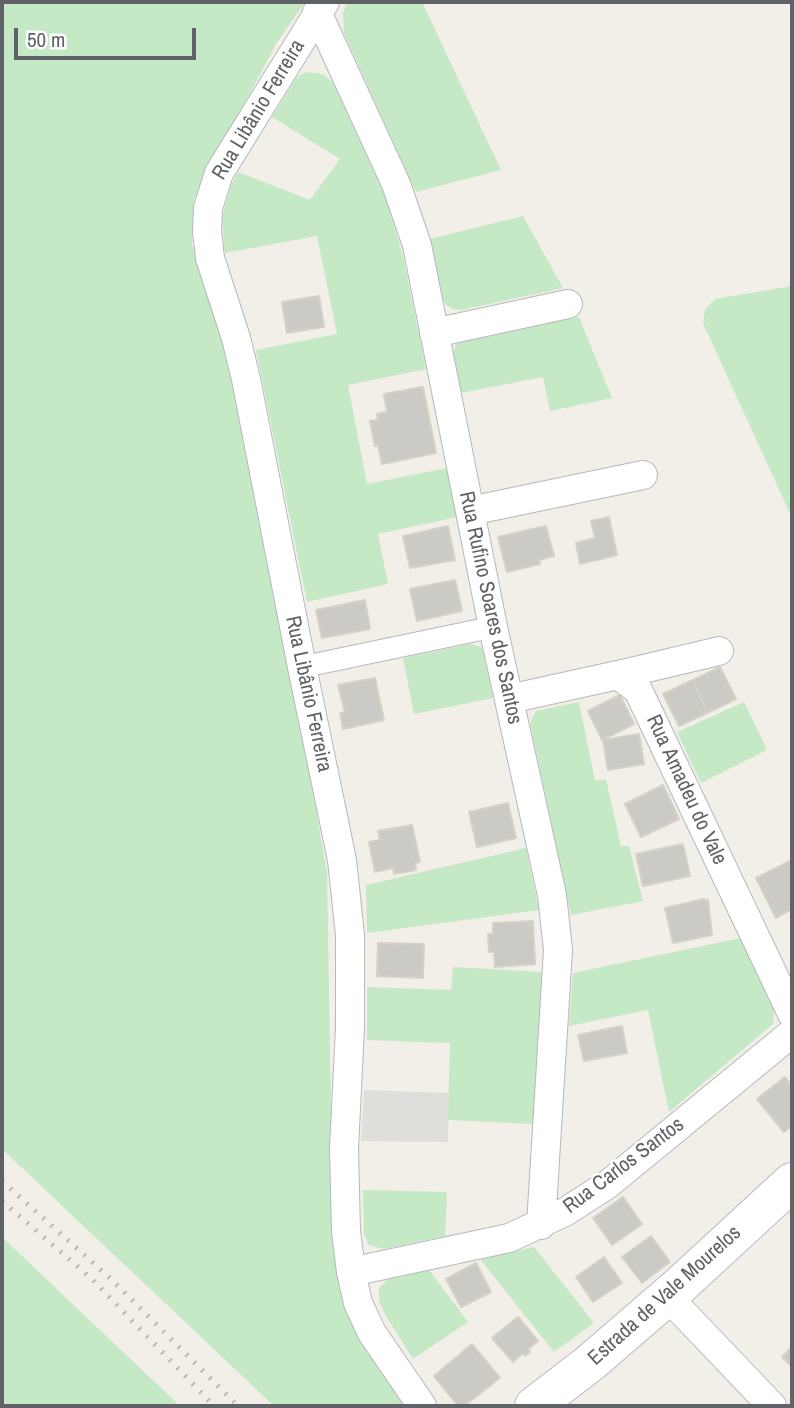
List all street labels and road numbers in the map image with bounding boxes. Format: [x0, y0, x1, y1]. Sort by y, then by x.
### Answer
street label: Rua Libânio Ferreira [207, 35, 311, 185]
street label: Rua Rufino Soares dos Santos [453, 489, 527, 727]
street label: Rua Libânio Ferreira [279, 614, 337, 774]
street label: Rua Amadeu do Vale [640, 711, 732, 869]
street label: Rua Carlos Santos [559, 1112, 689, 1220]
street label: Estrada de Vale Mourelos [583, 1221, 747, 1371]

